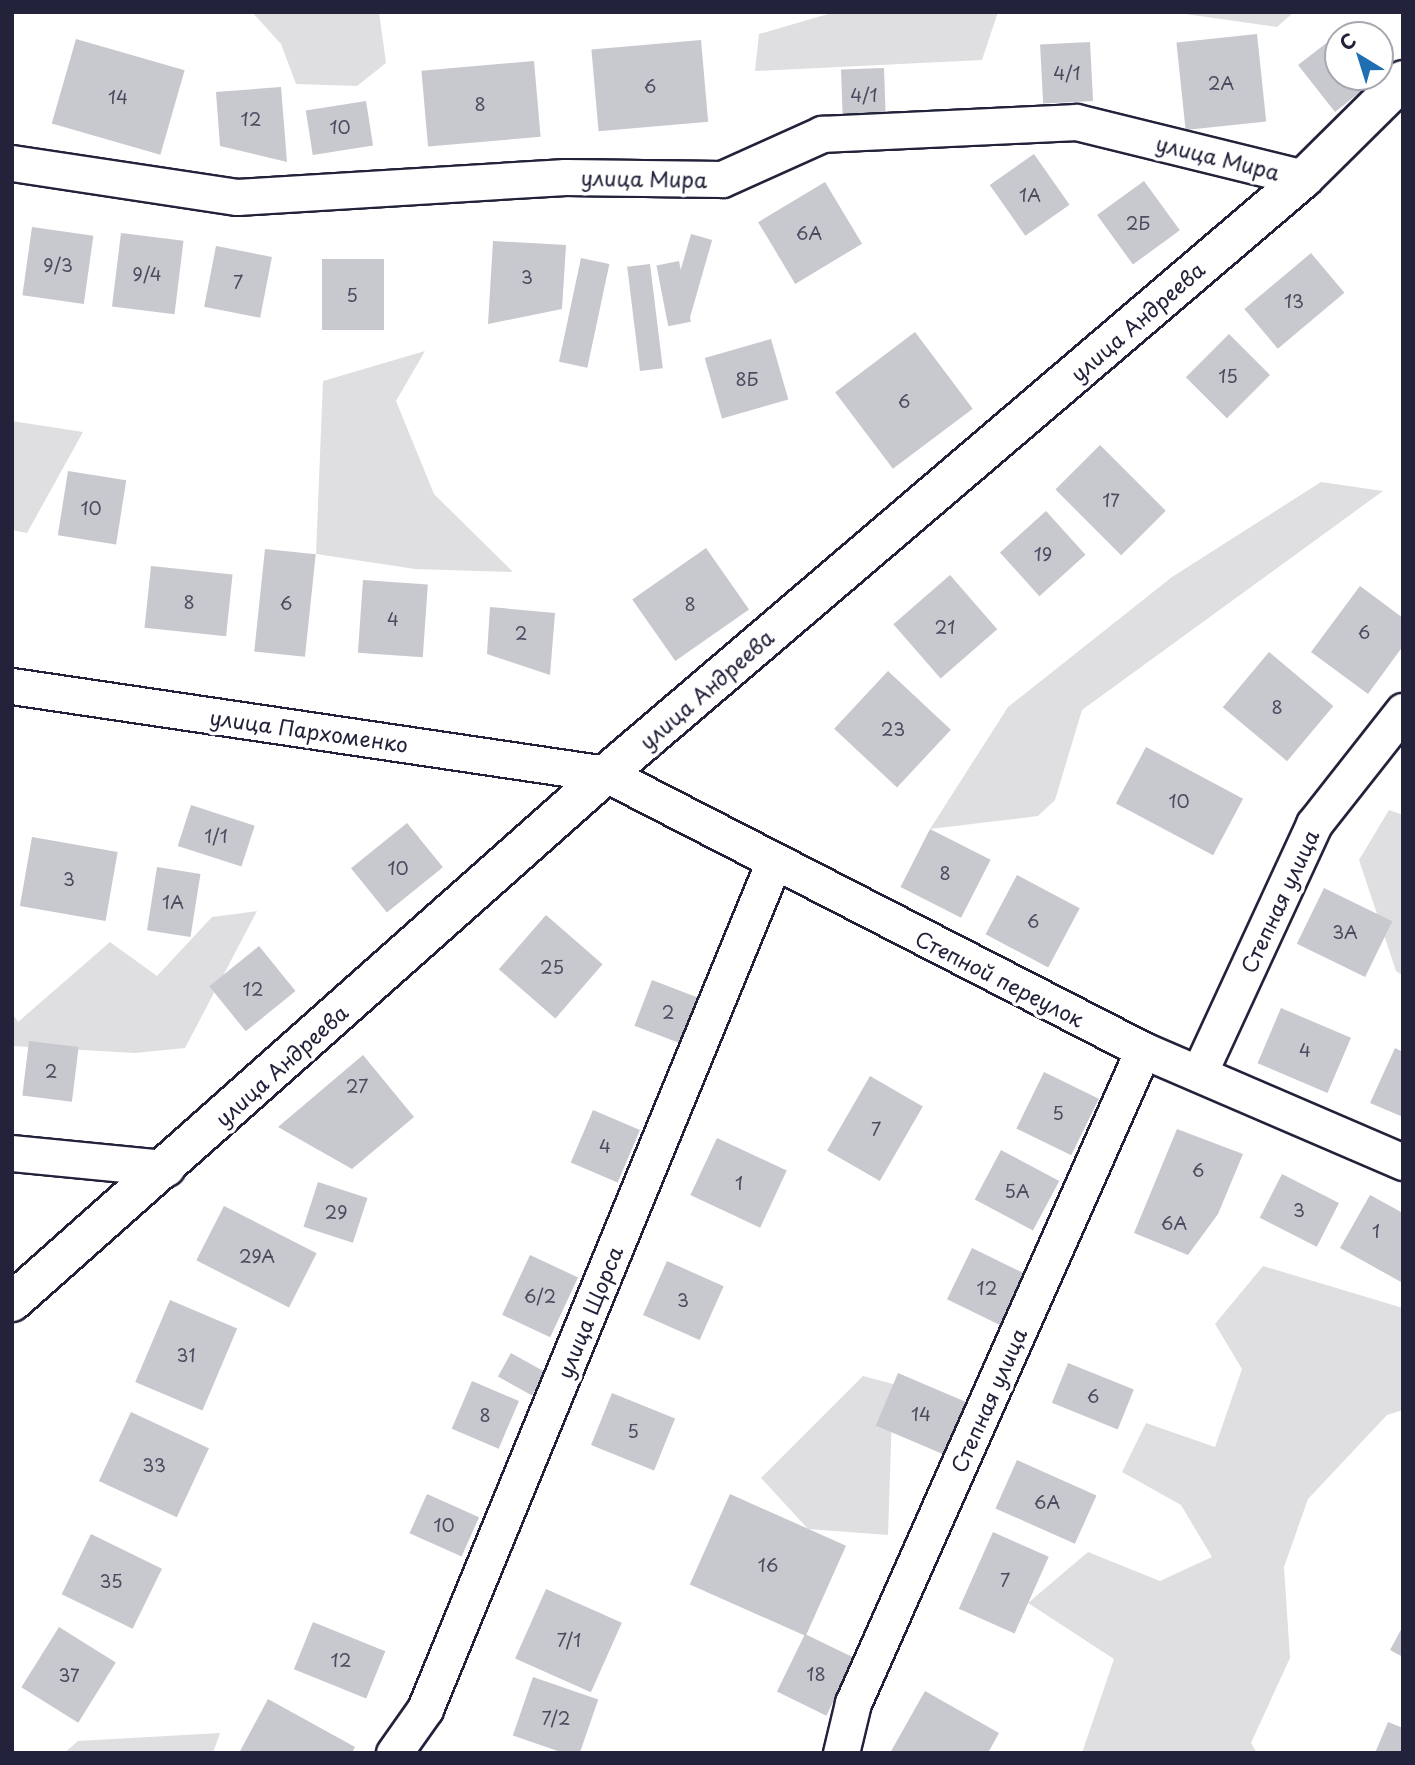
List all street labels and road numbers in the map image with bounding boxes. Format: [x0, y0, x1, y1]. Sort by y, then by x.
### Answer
street label: улица Мира [1153, 129, 1283, 185]
street label: улица Мира [580, 164, 708, 192]
street label: улица Андреева [1065, 256, 1209, 386]
street label: улица Андреева [634, 624, 778, 754]
street label: улица Пархоменко [208, 704, 410, 756]
street label: Степная улица [1235, 825, 1323, 977]
street label: Степной переулок [911, 925, 1089, 1031]
street label: улица Андреева [209, 999, 353, 1131]
street label: улица Щорса [551, 1242, 627, 1382]
street label: Степная улица [945, 1323, 1031, 1477]

